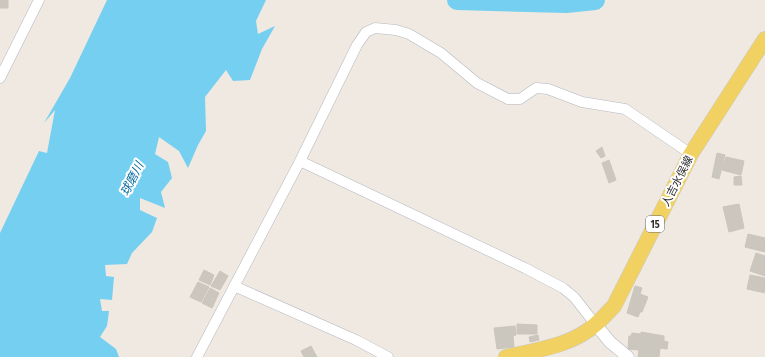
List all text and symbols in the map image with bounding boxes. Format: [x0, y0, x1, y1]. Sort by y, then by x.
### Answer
street label: 人吉水俣線 [659, 154, 696, 209]
water label: 球磨川 [118, 158, 147, 198]
road number: 15 [646, 216, 664, 232]

